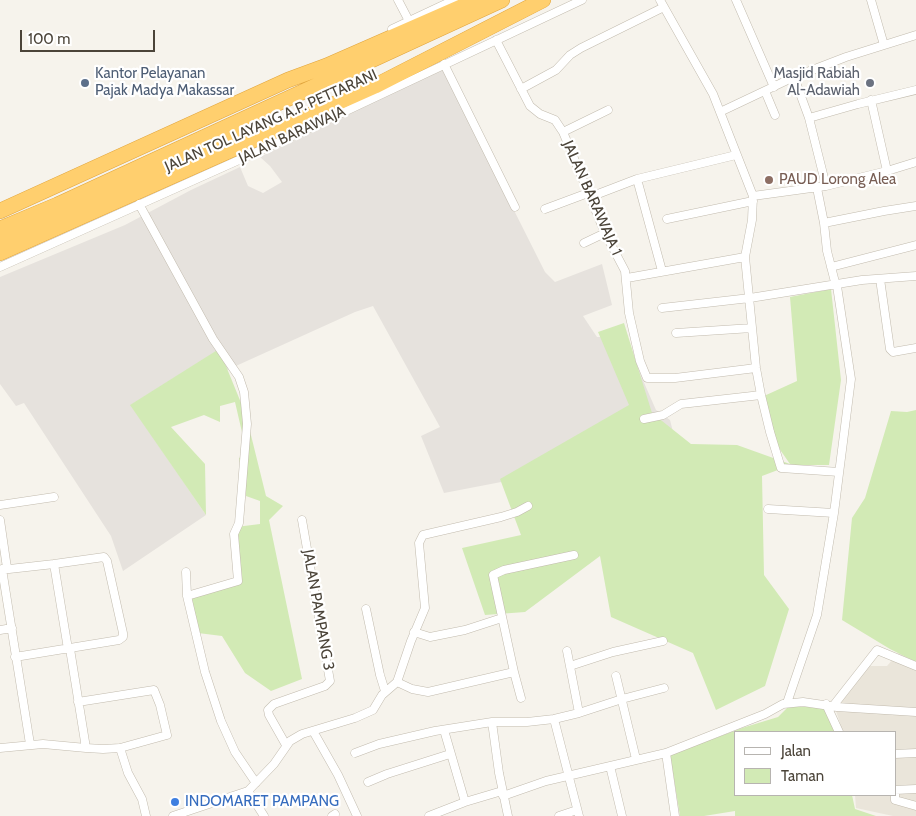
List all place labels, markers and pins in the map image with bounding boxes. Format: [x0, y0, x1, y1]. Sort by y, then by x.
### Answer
place label: Kantor Pelayanan Pajak Madya Makassar [95, 65, 234, 100]
place label: Masjid Rabiah Al-Adawiah [773, 65, 860, 100]
marker: Kantor Pelayanan Pajak Madya Makassar [79, 77, 91, 89]
marker: Masjid Rabiah Al-Adawiah [864, 77, 876, 89]
place label: PAUD Lorong Alea [779, 171, 896, 189]
marker: PAUD Lorong Alea [763, 174, 775, 186]
place label: INDOMARET PAMPANG [185, 793, 339, 811]
marker: INDOMARET PAMPANG [169, 796, 181, 808]

